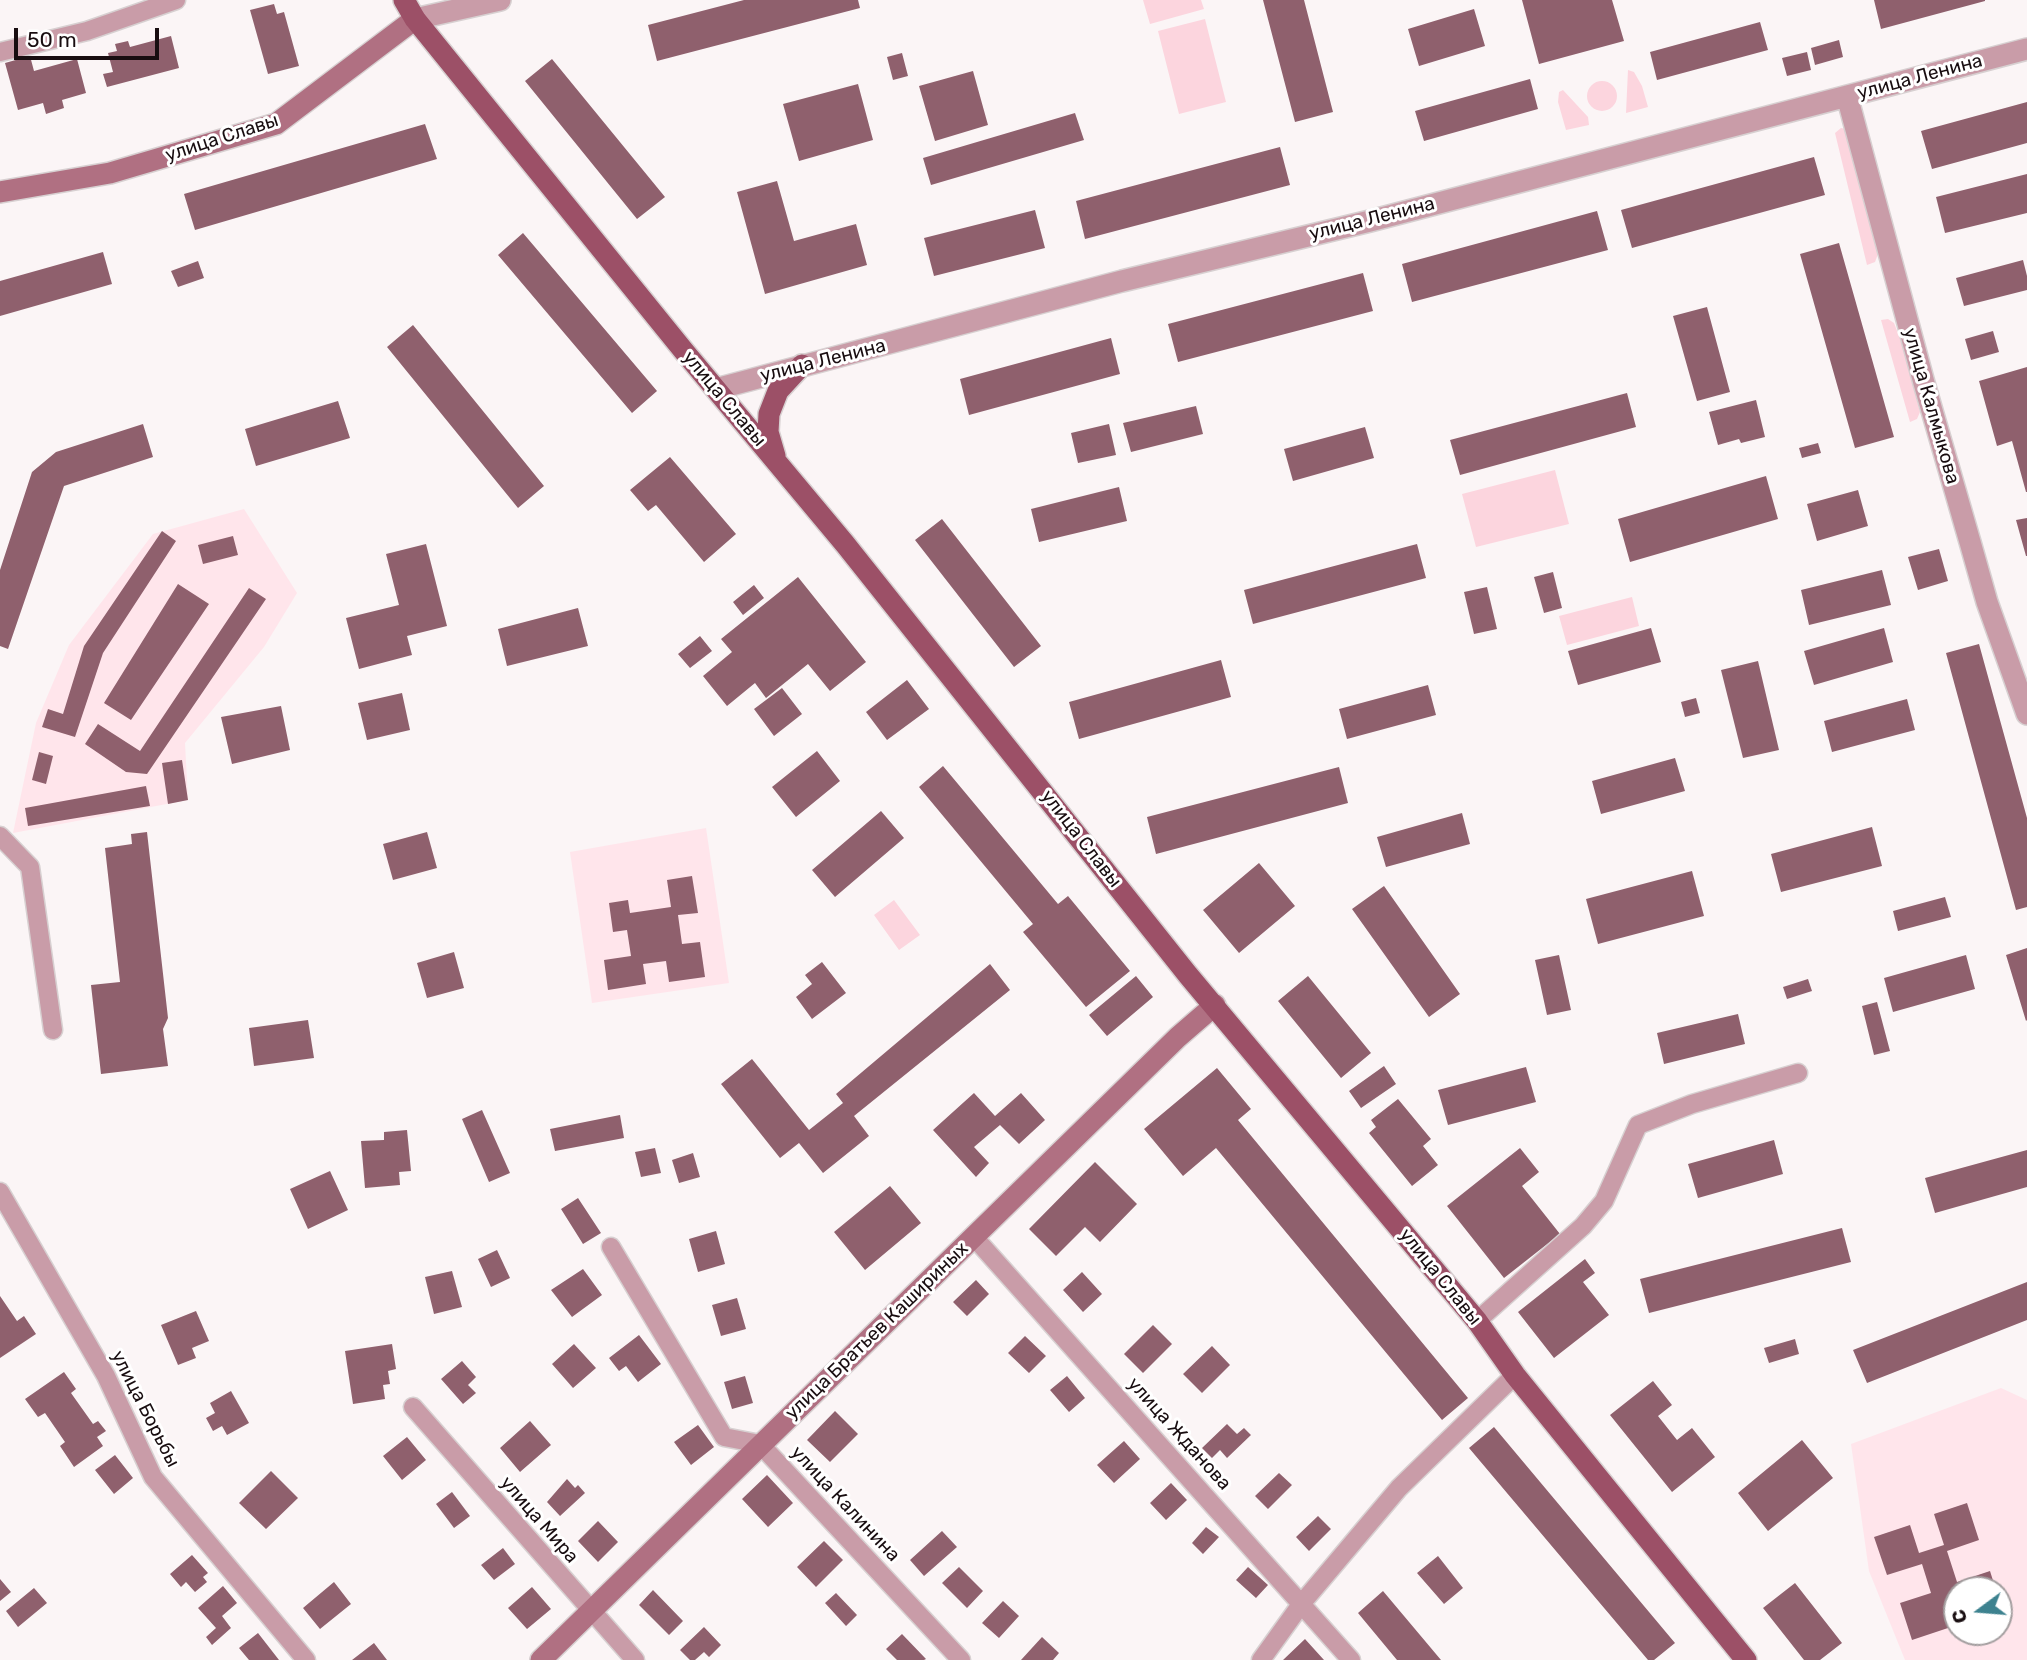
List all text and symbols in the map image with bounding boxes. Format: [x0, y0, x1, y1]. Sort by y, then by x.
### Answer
scale bar [18, 14, 163, 58]
text: 50 m [27, 27, 77, 52]
street label: улица Ленина [1855, 49, 1985, 105]
street label: улица Славы [163, 109, 281, 167]
street label: улица Ленина [1307, 192, 1437, 246]
street label: улица Калмыкова [1898, 325, 1964, 487]
street label: улица Ленина [758, 334, 888, 388]
street label: улица Славы [677, 347, 771, 451]
street label: улица Славы [1036, 786, 1126, 892]
street label: улица Славы [1394, 1224, 1486, 1330]
street label: улица Братьев Кашириных [781, 1237, 973, 1425]
street label: улица Борьбы [106, 1347, 184, 1471]
street label: улица Жданова [1122, 1373, 1236, 1495]
street label: улица Калинина [786, 1441, 904, 1567]
street label: улица Мира [495, 1472, 583, 1568]
north arrow [1943, 1576, 2013, 1646]
text: С [1946, 1607, 1972, 1626]

